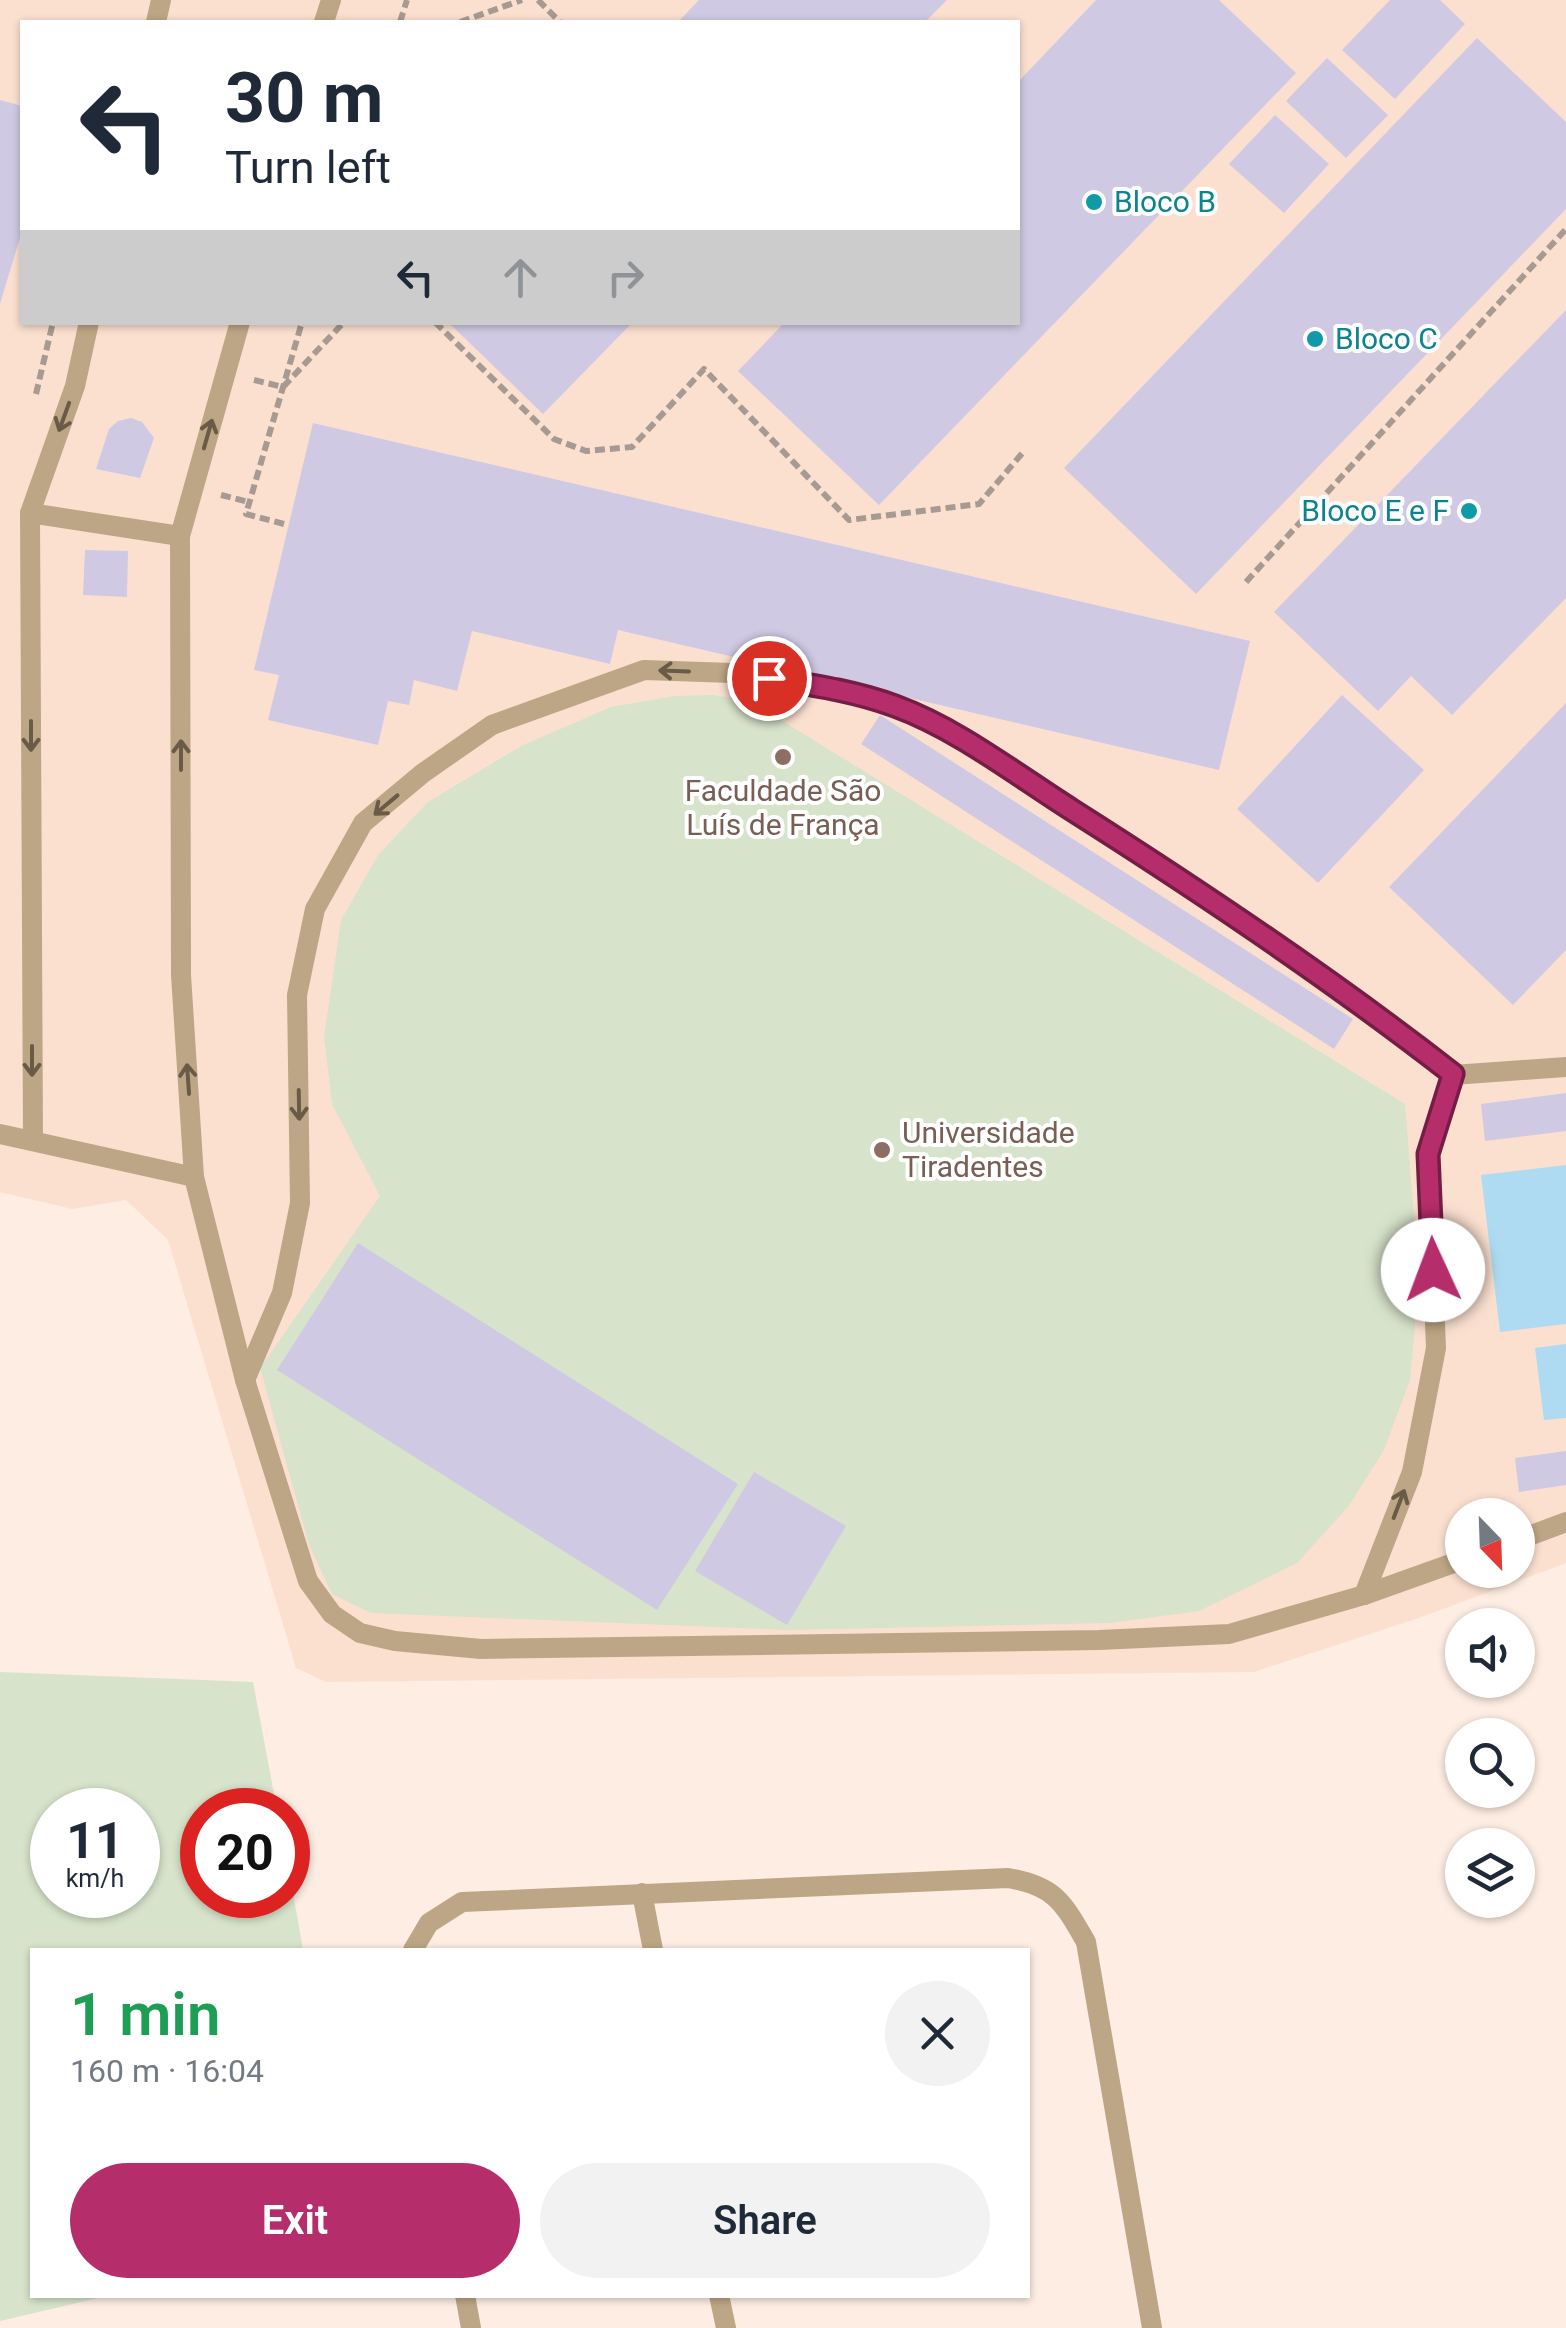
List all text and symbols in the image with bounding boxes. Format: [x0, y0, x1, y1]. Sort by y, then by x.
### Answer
text: 30 m [225, 57, 383, 139]
icon: left [60, 60, 190, 190]
text: Turn left [225, 141, 391, 194]
place label: Bloco B [1114, 184, 1216, 219]
marker: Bloco B [1083, 191, 1105, 213]
icon: left [388, 250, 443, 305]
icon: ahead [493, 250, 548, 305]
icon: right [598, 250, 653, 305]
place label: Bloco C [1335, 321, 1438, 356]
marker: Bloco C [1304, 328, 1326, 350]
one-way arrow [54, 400, 72, 431]
one-way arrow [200, 418, 219, 450]
place label: Bloco E e F [1301, 493, 1449, 528]
marker: Bloco E e F [1458, 500, 1480, 522]
pin [727, 636, 812, 721]
icon: arrive [742, 651, 797, 706]
one-way arrow [659, 661, 691, 680]
one-way arrow [22, 718, 40, 751]
one-way arrow [171, 739, 190, 771]
marker: Faculdade São Luís de França [772, 746, 794, 768]
place label: Faculdade São Luís de França [685, 773, 881, 842]
one-way arrow [373, 793, 399, 815]
one-way arrow [22, 1044, 42, 1076]
one-way arrow [178, 1064, 197, 1096]
one-way arrow [290, 1088, 308, 1120]
place label: Universidade Tiradentes [902, 1115, 1075, 1184]
marker: Universidade Tiradentes [871, 1139, 893, 1161]
position arrow [1381, 1218, 1485, 1322]
one-way arrow [1392, 1490, 1410, 1520]
north arrow [1445, 1498, 1535, 1588]
map controls [1445, 1498, 1535, 1918]
button: sound [1445, 1608, 1535, 1698]
button: search [1445, 1718, 1535, 1808]
speed limit sign: 20 [180, 1788, 310, 1918]
text: 11 [66, 1812, 124, 1870]
button: layers [1445, 1828, 1535, 1918]
text: km/h [66, 1864, 124, 1893]
text: 1 min [70, 1979, 220, 2050]
button: close [885, 1981, 990, 2086]
text: 160 m · 16:04 [70, 2052, 264, 2090]
button: Exit [70, 2163, 520, 2278]
button: Share [540, 2163, 990, 2278]

